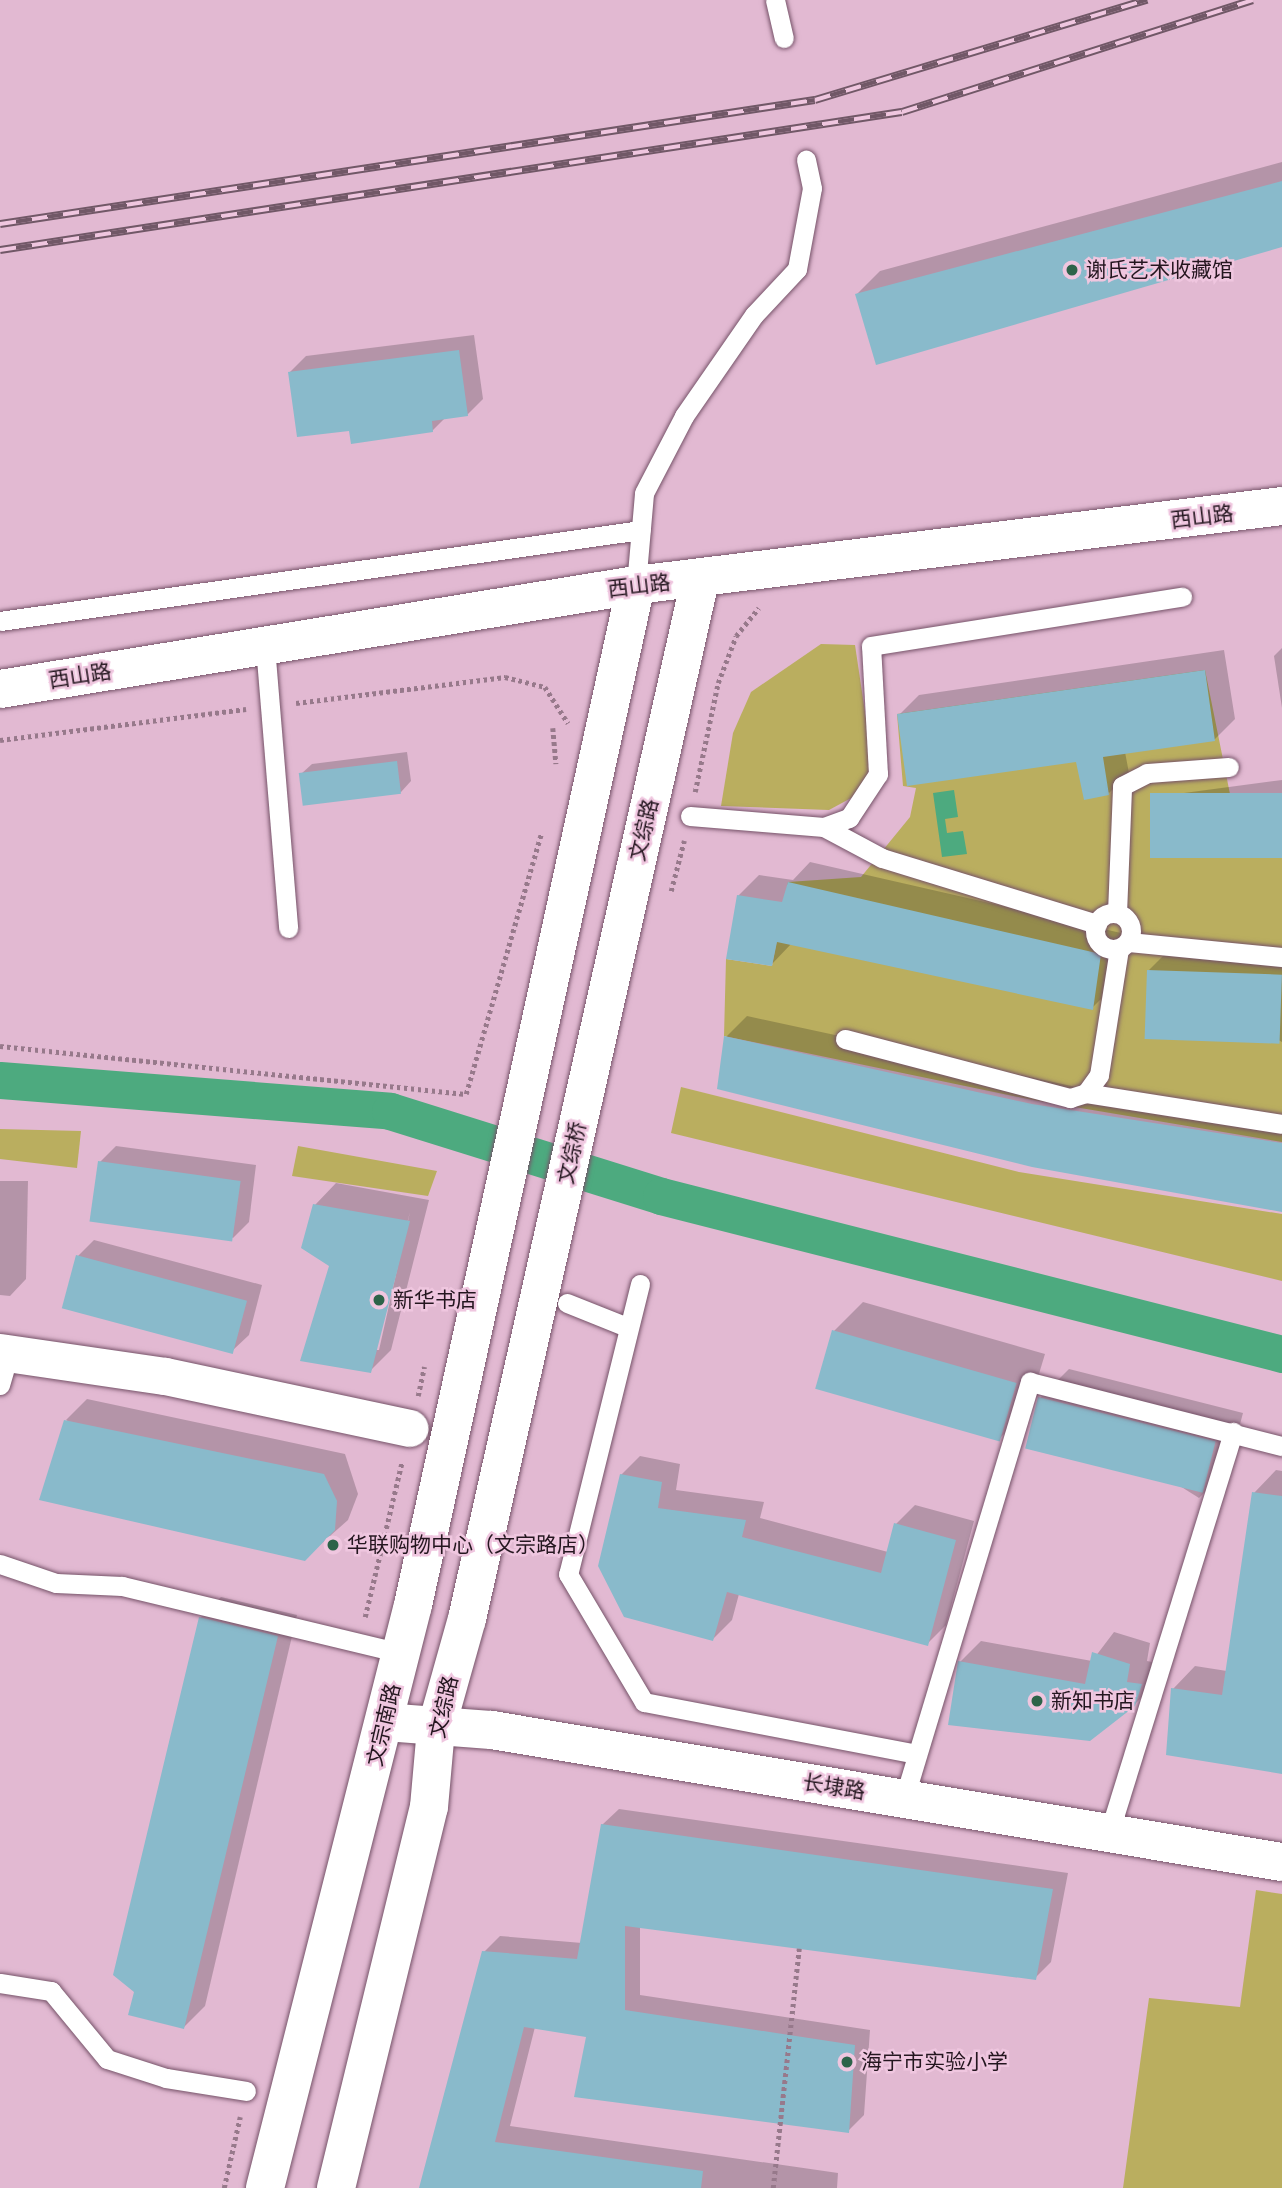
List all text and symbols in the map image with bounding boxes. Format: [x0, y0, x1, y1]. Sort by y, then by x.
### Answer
place label: 谢氏艺术收藏馆 [1086, 257, 1233, 283]
marker: 谢氏艺术收藏馆 [1064, 262, 1080, 278]
street label: 西山路 [1169, 501, 1235, 533]
street label: 西山路 [606, 570, 672, 602]
street label: 西山路 [47, 659, 113, 693]
street label: 文综路 [625, 796, 663, 864]
street label: 文综桥 [553, 1120, 591, 1186]
place label: 新华书店 [393, 1287, 477, 1313]
marker: 新华书店 [371, 1292, 387, 1308]
place label: 华联购物中心（文宗路店） [347, 1532, 599, 1558]
marker: 华联购物中心（文宗路店） [325, 1537, 341, 1553]
street label: 文综路 [425, 1673, 463, 1741]
street label: 文宗南路 [362, 1681, 406, 1769]
place label: 新知书店 [1051, 1688, 1135, 1714]
marker: 新知书店 [1029, 1693, 1045, 1709]
street label: 长埭路 [801, 1770, 867, 1804]
place label: 海宁市实验小学 [861, 2049, 1008, 2075]
marker: 海宁市实验小学 [839, 2054, 855, 2070]

